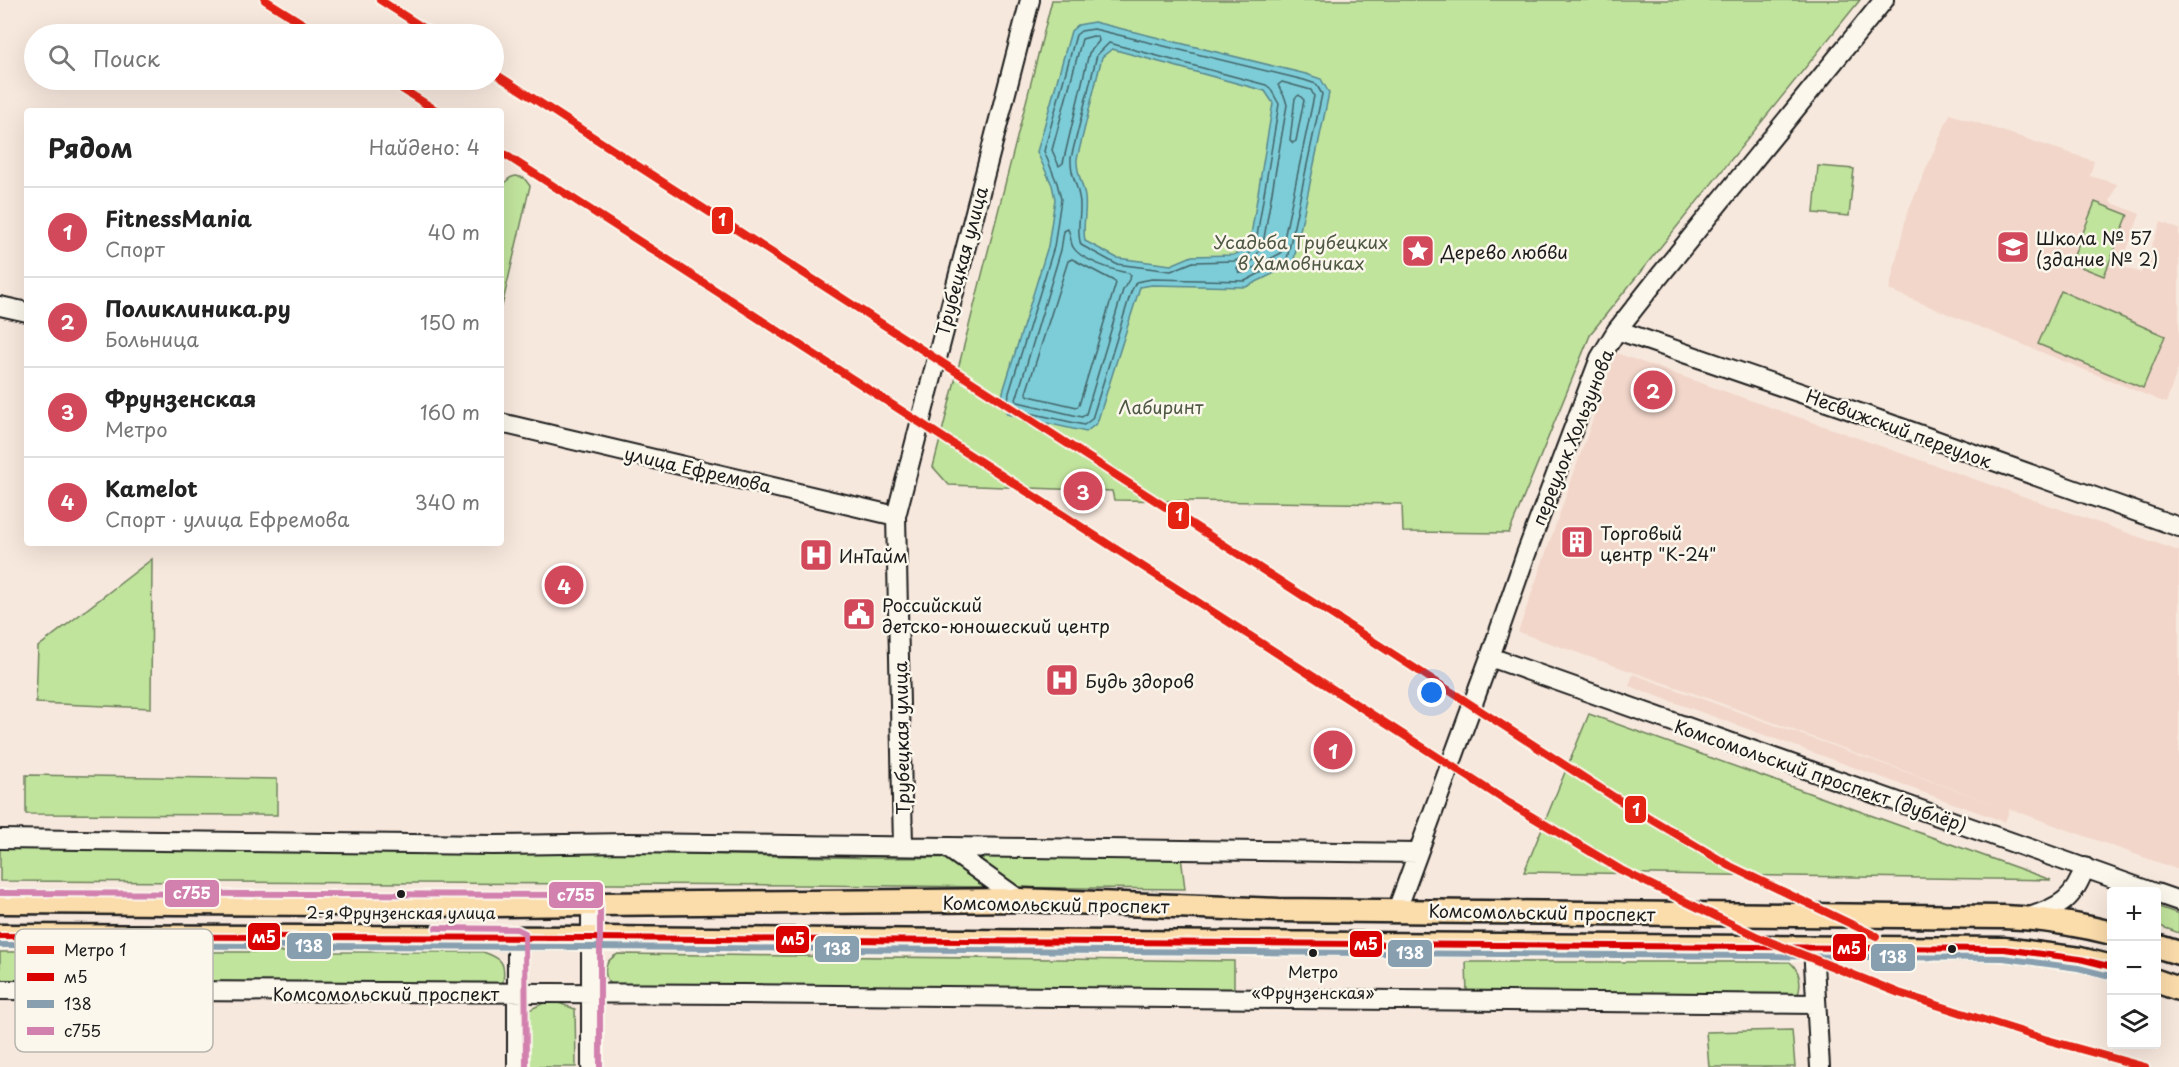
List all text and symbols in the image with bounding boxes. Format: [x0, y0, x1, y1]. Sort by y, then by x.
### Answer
search box [24, 24, 504, 90]
icon: search [45, 41, 78, 74]
text: Поиск [93, 41, 160, 74]
text: Рядом [48, 128, 133, 167]
text: Найдено: 4 [369, 132, 480, 162]
street label: Трубецкая улица [928, 183, 994, 339]
text: FitnessMania [105, 201, 252, 234]
line badge: 1 [711, 206, 734, 235]
text: 1 [718, 207, 726, 231]
text: 1 [63, 217, 72, 247]
text: 40 m [428, 217, 480, 247]
place label: Школа № 57 (здание № 2) [2036, 224, 2158, 272]
park label: Усадьба Трубецких в Хамовниках [1214, 228, 1388, 276]
school or university icon: Школа № 57 (здание № 2) [1995, 229, 2031, 265]
place icon: Дерево любви [1400, 233, 1436, 269]
text: Спорт [105, 234, 165, 264]
place label: Дерево любви [1440, 238, 1568, 265]
text: Поликлиника.ру [105, 291, 290, 324]
text: 2 [60, 307, 75, 337]
text: 150 m [420, 307, 480, 337]
text: Больница [105, 324, 199, 354]
street label: переулок Хользунова [1524, 344, 1620, 529]
pin: 2 [1634, 368, 1672, 412]
text: Фрунзенская [105, 381, 257, 414]
street label: Несвижский переулок [1802, 382, 1996, 474]
park label: Лабиринт [1119, 393, 1204, 420]
text: 3 [61, 397, 74, 427]
text: 160 m [420, 397, 480, 427]
text: Метро [105, 414, 167, 444]
street label: улица Ефремова [622, 439, 775, 499]
pin: 3 [1064, 468, 1102, 514]
text: Kamelot [105, 471, 198, 504]
text: 4 [61, 487, 74, 517]
text: 340 m [415, 487, 480, 517]
line badge: 1 [1167, 501, 1190, 530]
text: 1 [1175, 502, 1183, 526]
text: Спорт · улица Ефремова [105, 504, 350, 534]
place label: Торговый центр "К-24" [1600, 519, 1717, 567]
building icon: Торговый центр "К-24" [1559, 524, 1595, 560]
hospital icon: ИнТайм [798, 537, 834, 573]
place label: ИнТайм [839, 542, 908, 569]
pin: 4 [544, 562, 584, 608]
place label: Российский детско-юношеский центр [882, 591, 1110, 639]
public building icon: Российский детско-юношеский центр [841, 596, 877, 632]
street label: Трубецкая улица [886, 660, 916, 815]
hospital icon: Будь здоров [1044, 662, 1080, 698]
place label: Будь здоров [1085, 667, 1194, 694]
your location [1417, 678, 1446, 707]
street label: Комсомольский проспект (дублёр) [1671, 712, 1971, 838]
pin: 1 [1314, 728, 1352, 772]
line badge: 1 [1624, 795, 1647, 824]
text: 1 [1632, 797, 1640, 821]
line badge: с755 [164, 879, 220, 908]
text: с755 [173, 880, 211, 904]
line badge: с755 [548, 881, 604, 909]
text: с755 [557, 882, 595, 906]
map controls [2107, 887, 2161, 1049]
button: + [2107, 887, 2161, 941]
marker: 2-я Фрунзенская улица [395, 888, 407, 900]
street label: Комсомольский проспект [942, 889, 1170, 919]
street label: Комсомольский проспект [1428, 897, 1656, 927]
place label: 2-я Фрунзенская улица [306, 900, 496, 924]
line badge: м5 [247, 922, 281, 951]
text: м5 [252, 924, 276, 948]
line badge: м5 [775, 925, 810, 954]
text: м5 [781, 926, 805, 950]
legend [15, 929, 213, 1052]
line badge: м5 [1349, 930, 1383, 958]
text: м5 [1354, 931, 1378, 955]
line badge: 138 [286, 932, 332, 960]
text: 138 [295, 933, 323, 957]
line badge: м5 [1832, 933, 1867, 962]
line badge: 138 [814, 935, 860, 963]
text: м5 [1837, 935, 1861, 959]
text: 138 [823, 936, 851, 960]
text: Метро 1 [64, 937, 127, 961]
line badge: 138 [1387, 939, 1433, 968]
text: 138 [1396, 940, 1424, 964]
button: − [2107, 941, 2161, 995]
line badge: 138 [1870, 943, 1916, 972]
unlabelled marker [1946, 943, 1958, 955]
text: 138 [1879, 944, 1907, 968]
marker: Метро «Фрунзенская» [1307, 947, 1319, 959]
place label: Метро «Фрунзенская» [1252, 959, 1374, 1004]
text: м5 [64, 964, 87, 988]
street label: Комсомольский проспект [273, 980, 500, 1007]
text: 138 [64, 991, 92, 1015]
button: layers [2107, 995, 2161, 1049]
text: с755 [64, 1018, 101, 1042]

